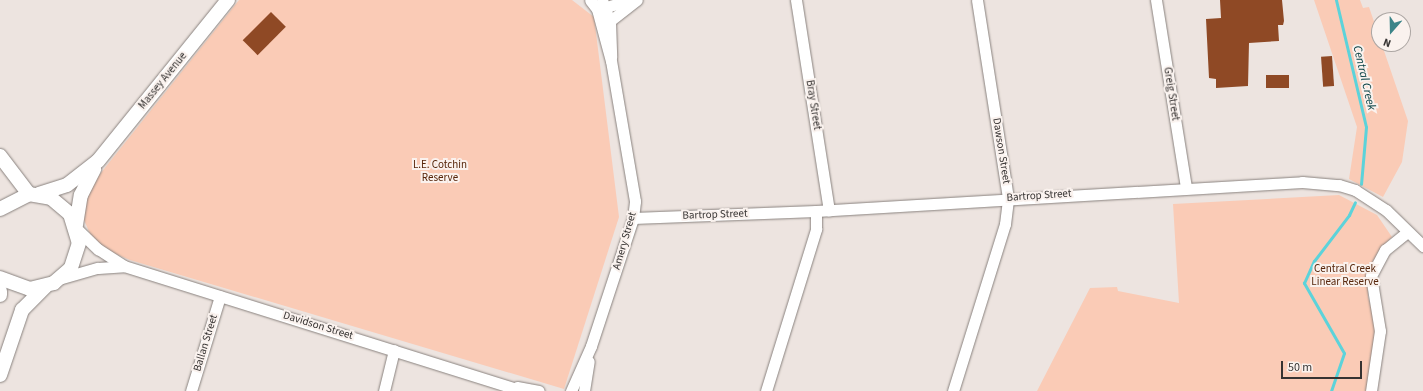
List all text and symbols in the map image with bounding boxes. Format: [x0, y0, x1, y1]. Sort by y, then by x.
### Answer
north arrow [1371, 12, 1411, 52]
text: N [1381, 35, 1393, 51]
water label: Central Creek [1350, 44, 1378, 112]
street label: Massey Avenue [136, 50, 190, 112]
street label: Greig Street [1160, 66, 1182, 122]
street label: Bray Street [803, 79, 823, 131]
street label: Dawson Street [989, 117, 1013, 185]
park label: L.E. Cotchin Reserve [413, 159, 467, 185]
street label: Bartrop Street [1006, 187, 1072, 205]
street label: Bartrop Street [682, 207, 748, 223]
street label: Amery Street [610, 211, 640, 271]
park label: Central Creek Linear Reserve [1311, 263, 1379, 289]
street label: Davidson Street [281, 309, 355, 343]
street label: Ballan Street [191, 313, 221, 373]
scale bar [1283, 353, 1364, 379]
text: 50 m [1288, 359, 1312, 376]

